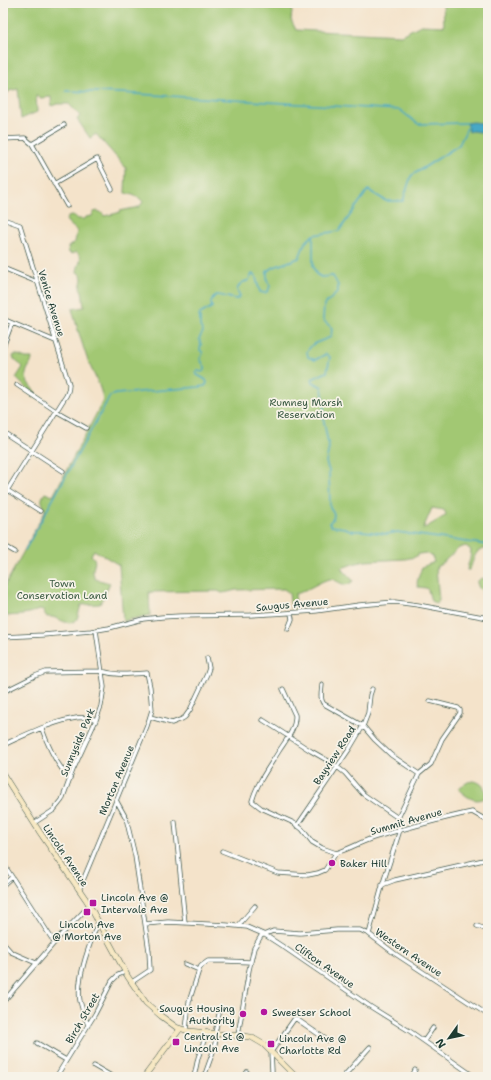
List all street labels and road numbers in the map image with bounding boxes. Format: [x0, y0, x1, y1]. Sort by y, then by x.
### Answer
street label: Venice Avenue [35, 268, 68, 339]
street label: Saugus Avenue [255, 595, 329, 614]
street label: Sunnyside Park [57, 706, 98, 778]
street label: Bayview Road [310, 723, 359, 787]
street label: Morton Avenue [96, 743, 137, 817]
street label: Summit Avenue [369, 805, 444, 838]
street label: Lincoln Avenue [40, 822, 91, 889]
street label: Western Avenue [373, 925, 445, 980]
street label: Clifton Avenue [292, 940, 357, 991]
street label: Birch Street [63, 990, 102, 1046]

